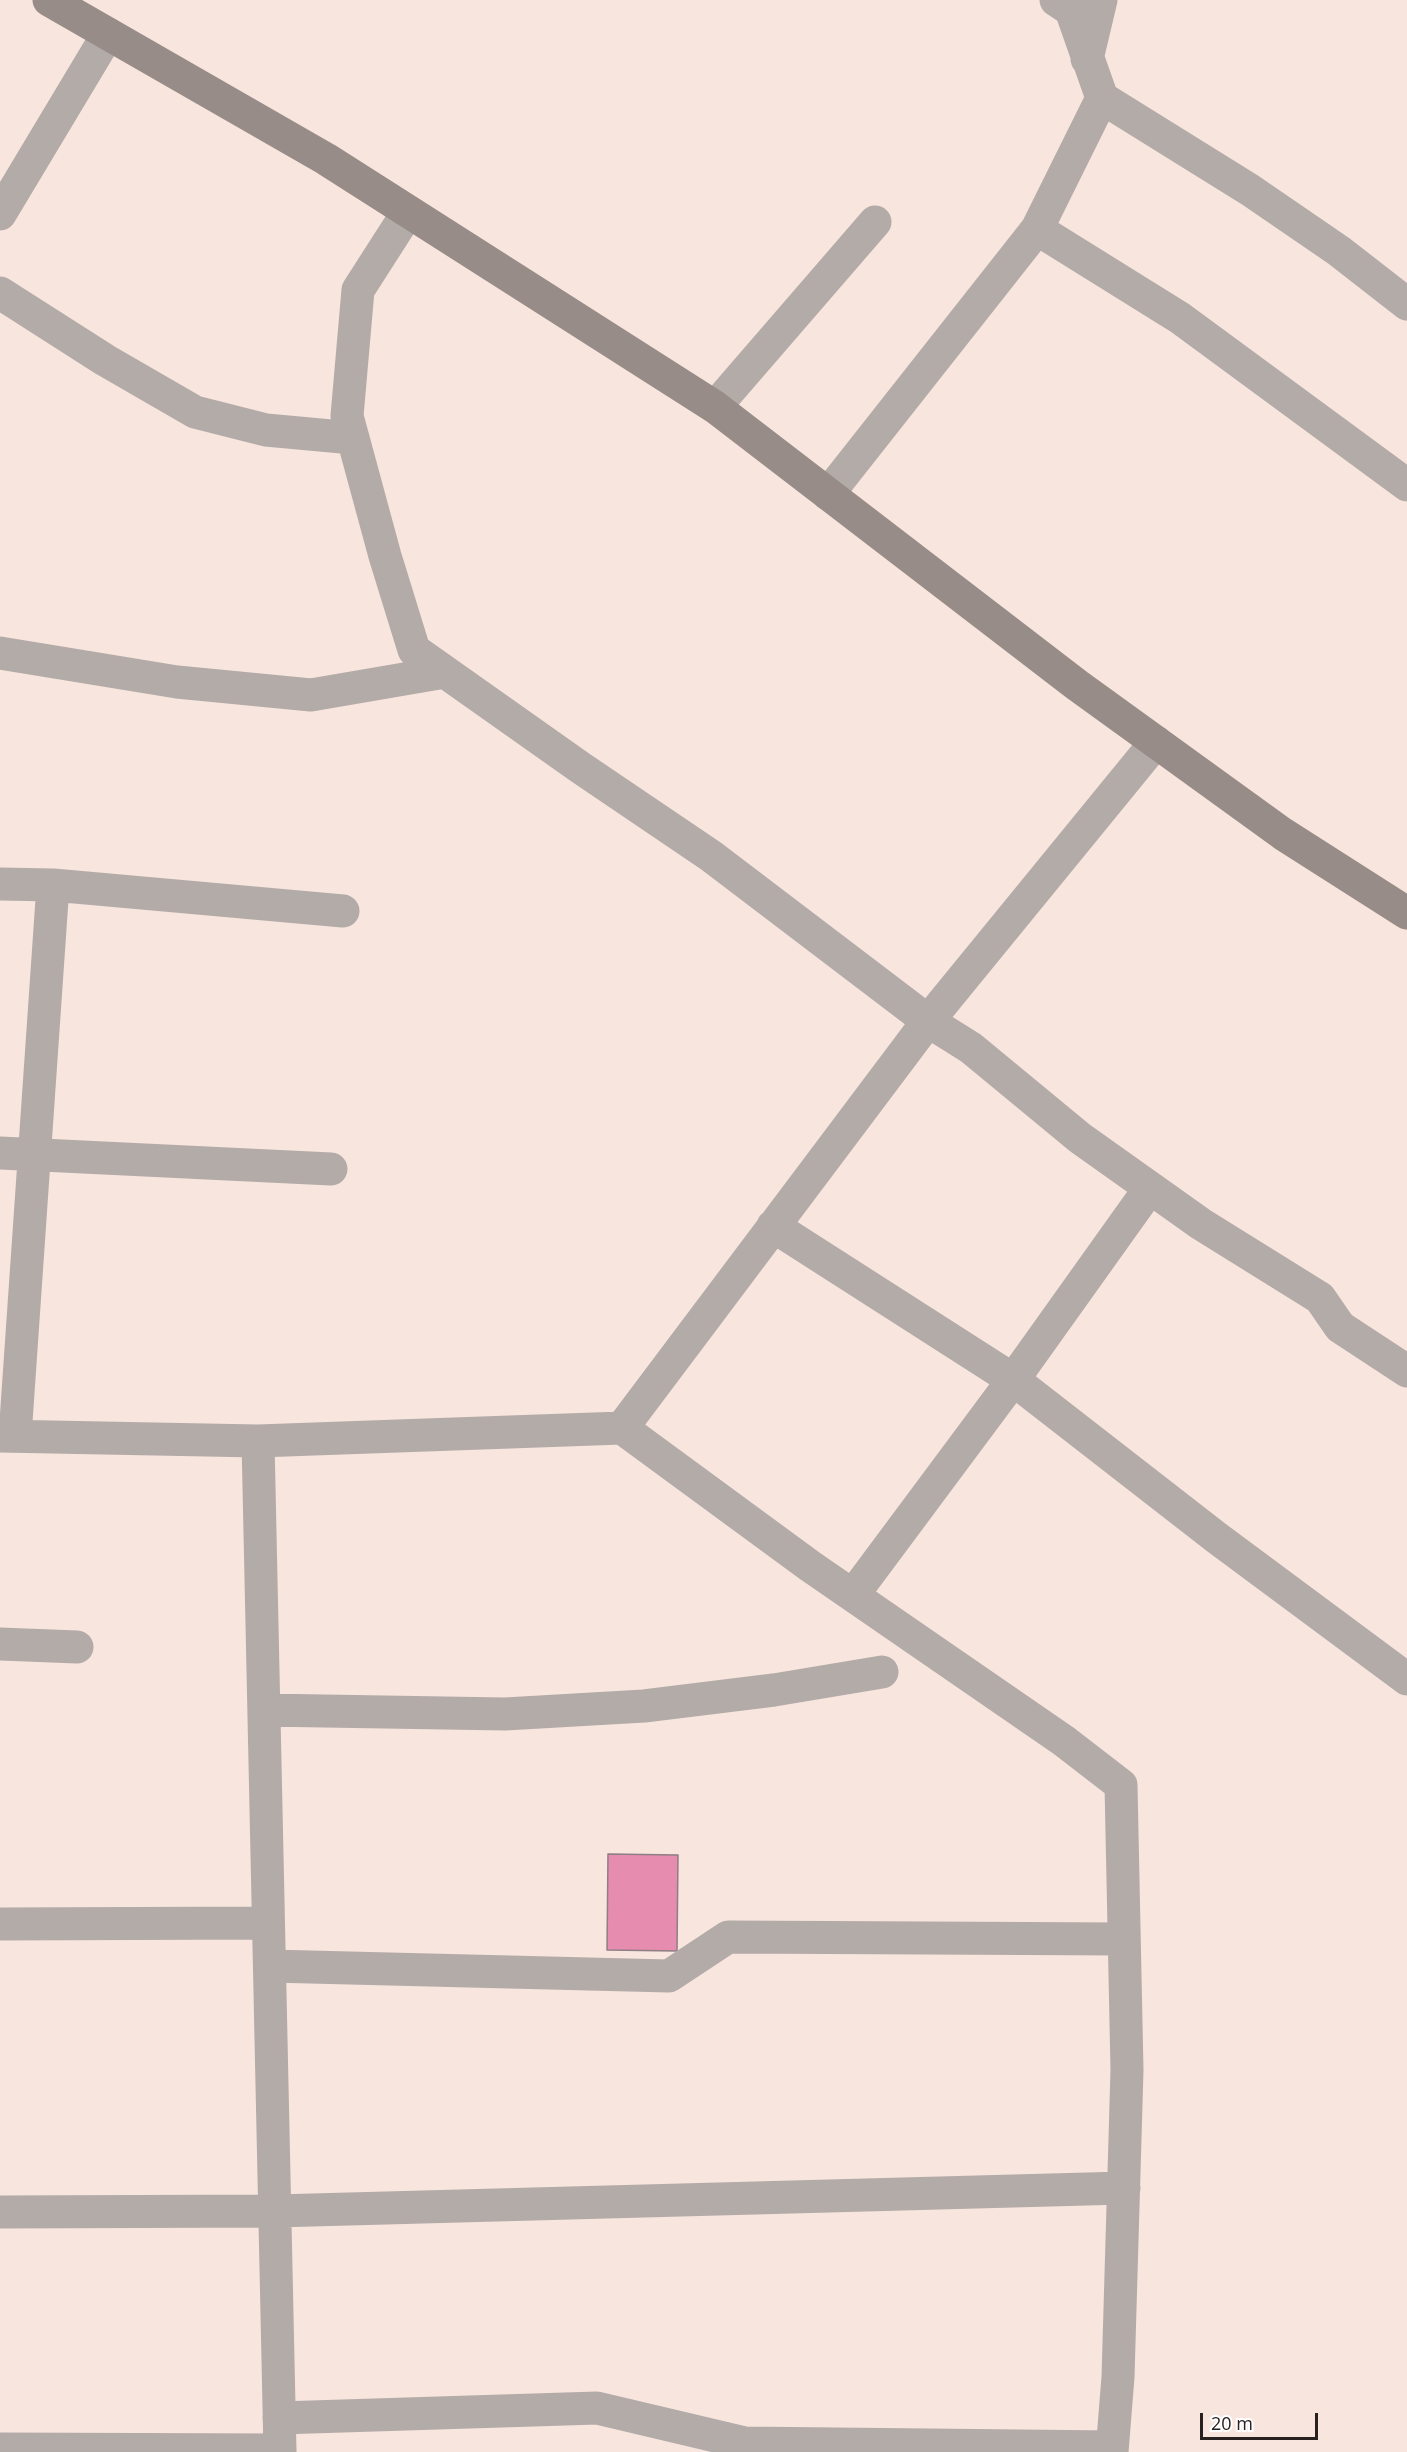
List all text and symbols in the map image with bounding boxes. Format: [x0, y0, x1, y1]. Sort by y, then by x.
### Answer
scale bar [1203, 2401, 1322, 2439]
text: 20 m [1211, 2411, 1253, 2435]

